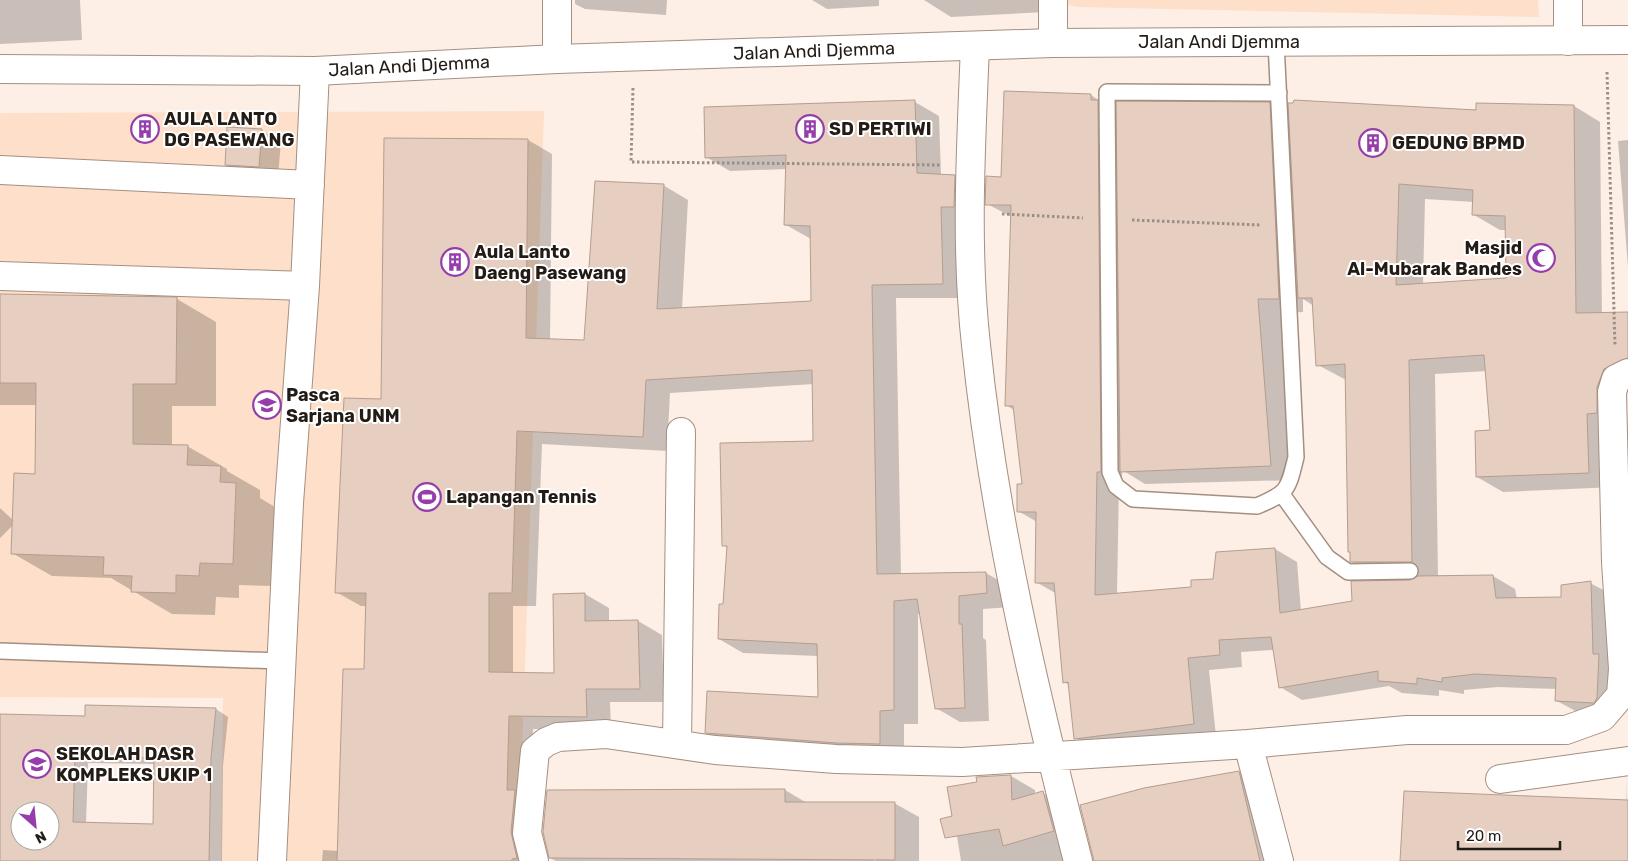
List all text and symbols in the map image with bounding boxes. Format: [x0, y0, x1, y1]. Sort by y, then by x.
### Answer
street label: Jalan Andi Djemma [1138, 31, 1300, 53]
street label: Jalan Andi Djemma [733, 37, 895, 65]
street label: Jalan Andi Djemma [328, 51, 490, 81]
place label: AULA LANTO DG PASEWANG [164, 108, 294, 151]
building icon: AULA LANTO DG PASEWANG [130, 114, 160, 144]
building icon: SD PERTIWI [795, 114, 825, 144]
place label: SD PERTIWI [829, 118, 932, 140]
building icon: GEDUNG BPMD [1358, 128, 1388, 158]
place label: GEDUNG BPMD [1392, 132, 1525, 154]
place label: Masjid Al-Mubarak Bandes [1347, 237, 1522, 280]
place label: Aula Lanto Daeng Pasewang [474, 241, 626, 284]
mosque icon: Masjid Al-Mubarak Bandes [1526, 243, 1556, 273]
building icon: Aula Lanto Daeng Pasewang [440, 247, 470, 277]
place label: Pasca Sarjana UNM [286, 384, 400, 427]
school or university icon: Pasca Sarjana UNM [252, 390, 282, 420]
sports icon: Lapangan Tennis [412, 482, 442, 512]
place label: Lapangan Tennis [446, 486, 597, 508]
place label: SEKOLAH DASR KOMPLEKS UKIP 1 [56, 743, 212, 786]
school or university icon: SEKOLAH DASR KOMPLEKS UKIP 1 [22, 749, 52, 779]
north arrow [10, 801, 60, 851]
scale bar [1458, 818, 1560, 850]
text: N [32, 827, 49, 847]
text: 20 m [1466, 827, 1501, 845]

